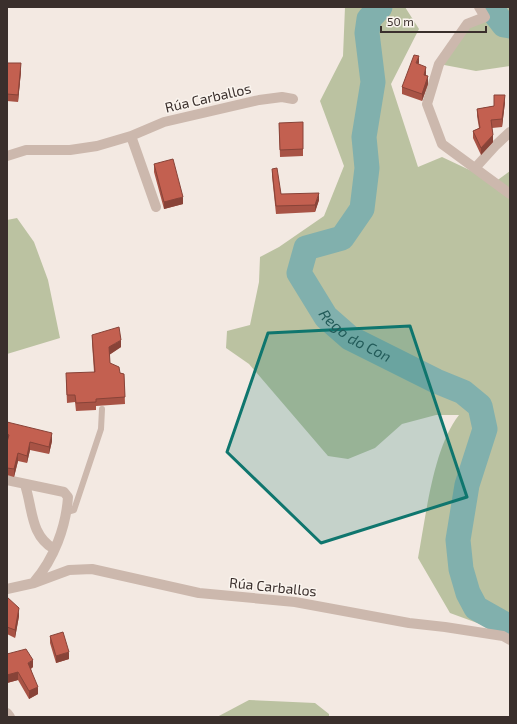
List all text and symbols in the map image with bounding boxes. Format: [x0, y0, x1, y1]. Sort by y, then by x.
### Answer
scale bar [381, 8, 486, 34]
text: 50 m [387, 14, 414, 28]
street label: Rúa Carballos [163, 79, 253, 116]
water label: Rego do Con [316, 306, 395, 365]
street label: Rúa Carballos [229, 573, 318, 600]

